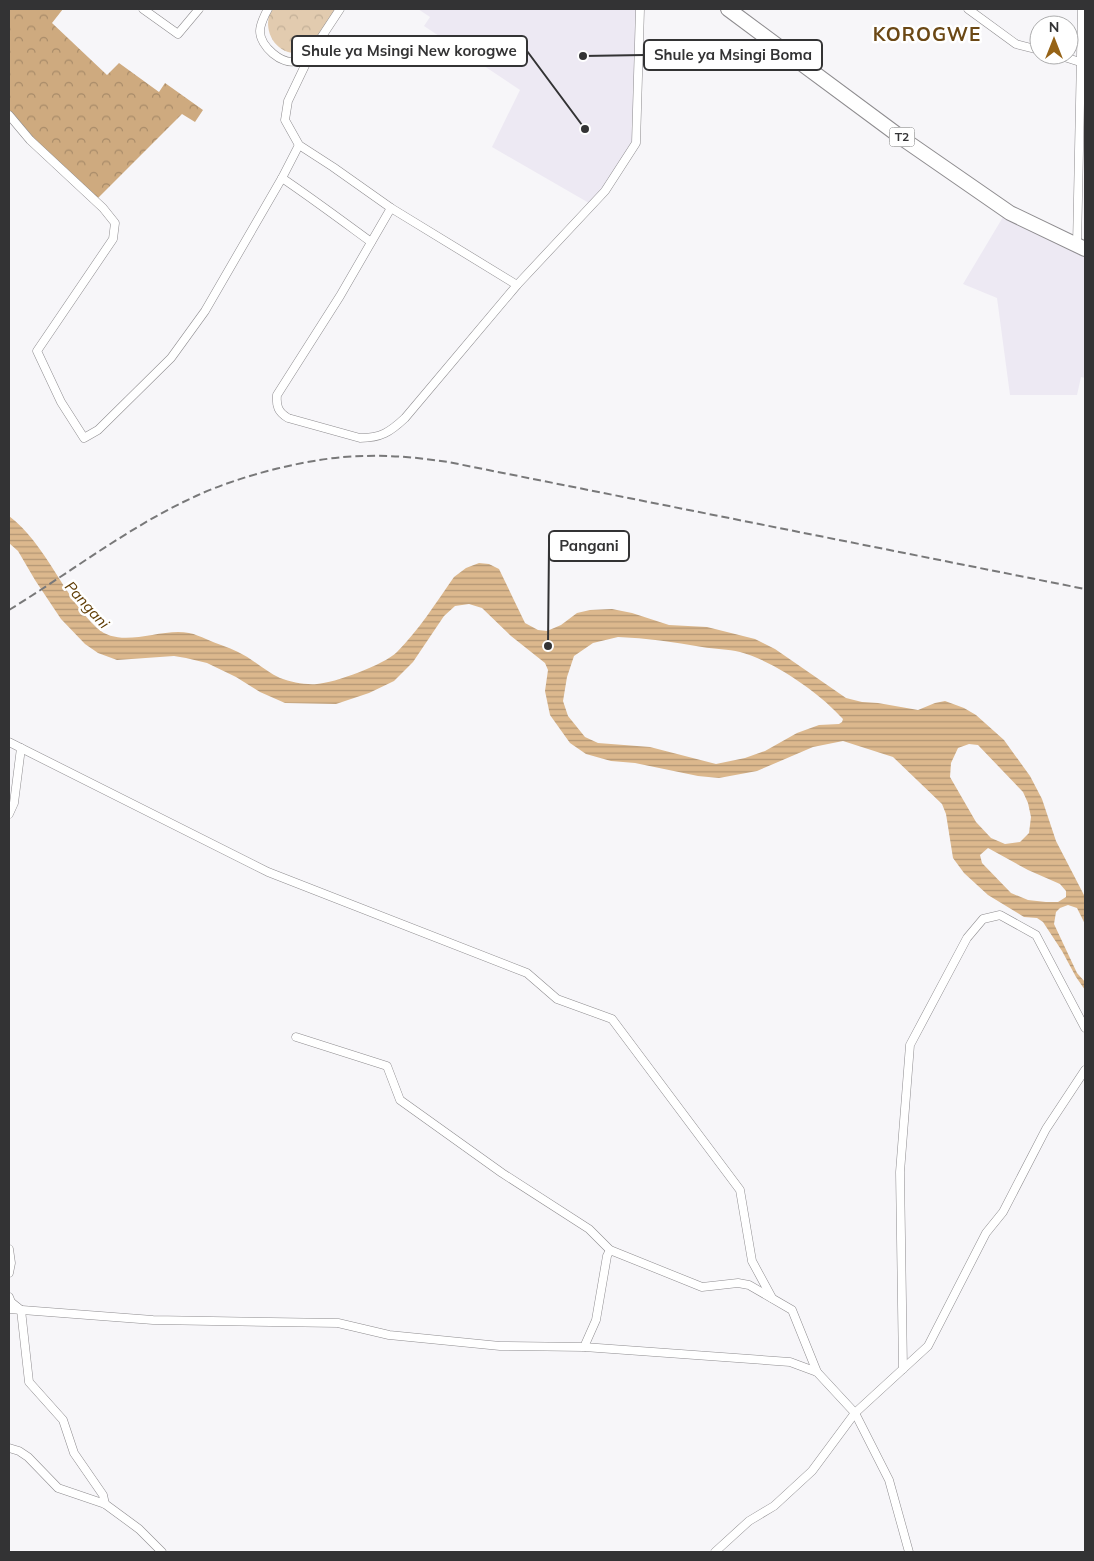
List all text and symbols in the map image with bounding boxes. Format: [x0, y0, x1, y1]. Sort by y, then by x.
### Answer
north arrow [1029, 15, 1079, 65]
text: N [1049, 18, 1059, 36]
district label: KOROGWE [873, 22, 981, 46]
callout: Shule ya Msingi New korogwe [292, 36, 527, 66]
callout: Shule ya Msingi Boma [644, 40, 822, 70]
text: Shule ya Msingi New korogwe [301, 41, 517, 60]
text: Shule ya Msingi Boma [654, 45, 812, 64]
road number: T2 [890, 128, 914, 146]
callout: Pangani [549, 531, 629, 561]
text: Pangani [559, 536, 619, 555]
water label: Pangani [61, 577, 114, 633]

